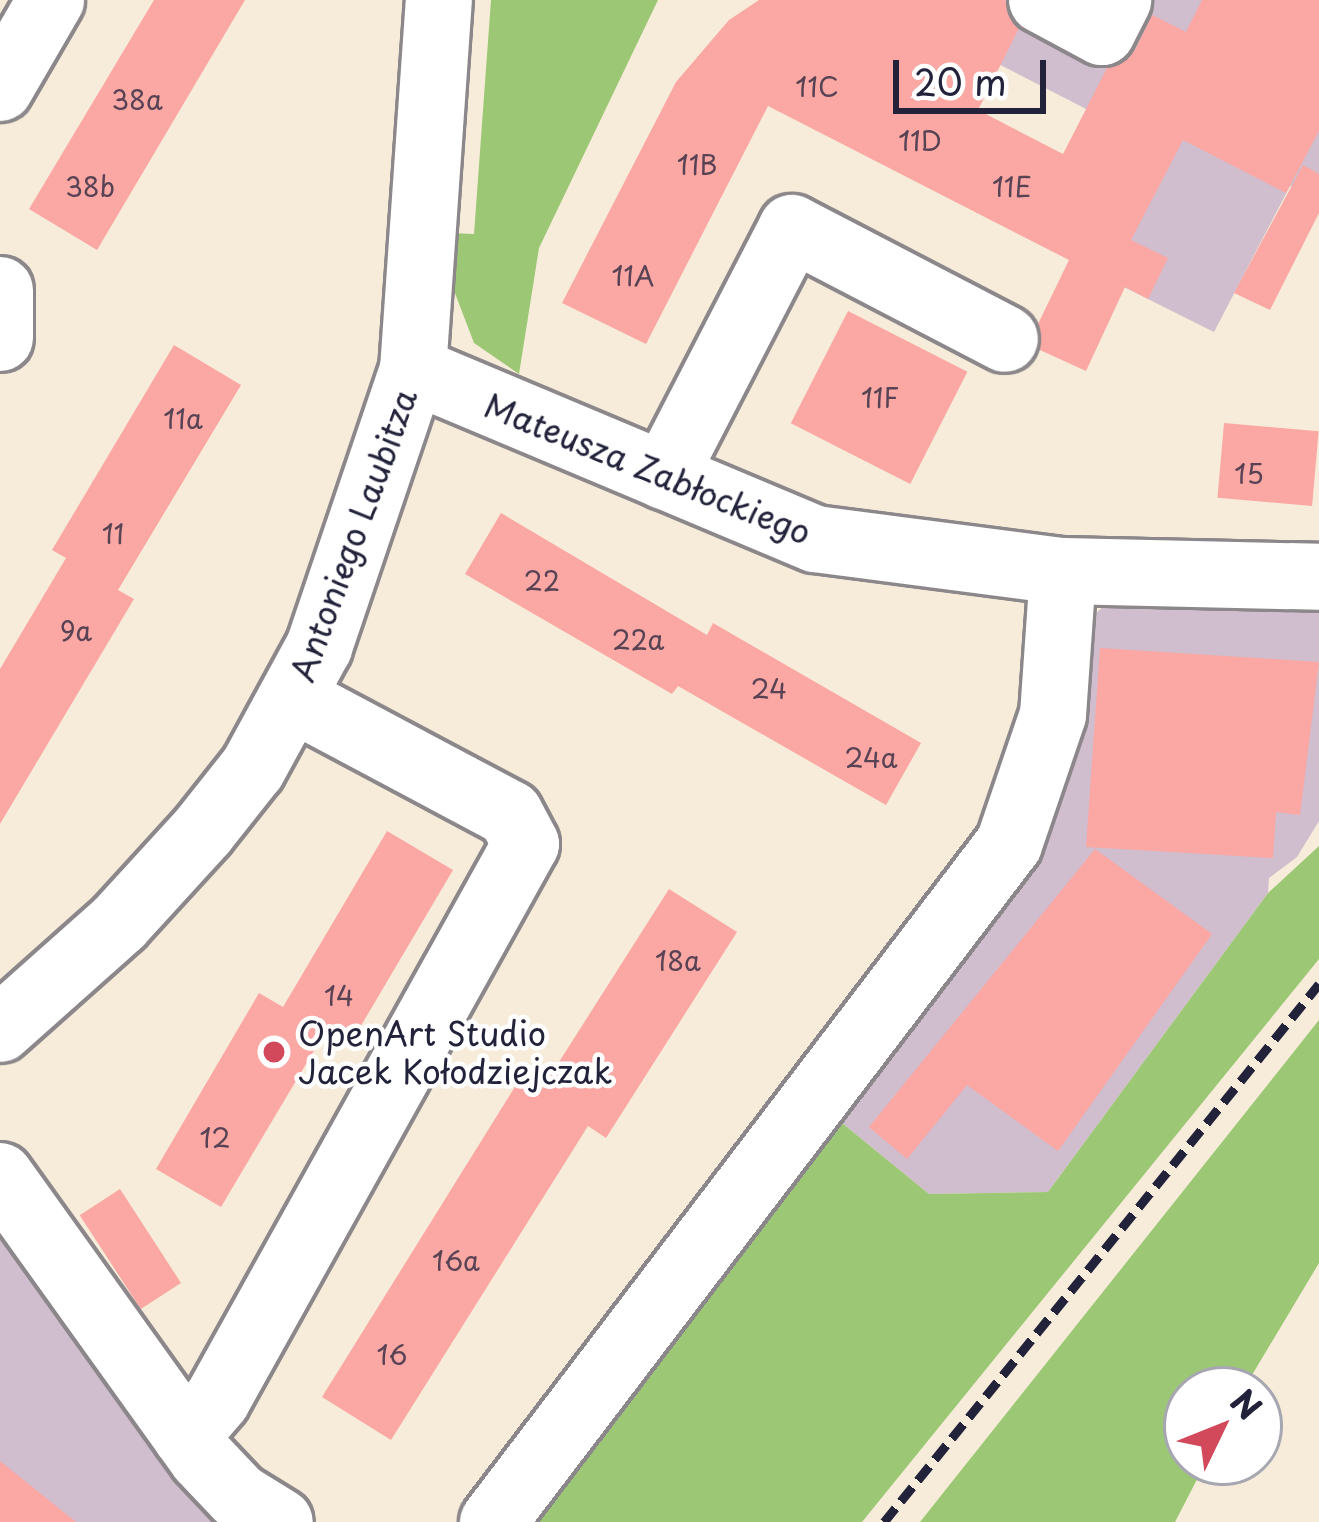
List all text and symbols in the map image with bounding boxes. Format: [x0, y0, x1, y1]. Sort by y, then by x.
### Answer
scale bar [899, 36, 1052, 110]
text: 20 m [914, 54, 1007, 108]
house number: 11C [795, 70, 839, 102]
house number: 38a [111, 83, 163, 115]
house number: 11D [898, 124, 942, 156]
house number: 11B [677, 148, 717, 180]
house number: 38b [65, 170, 115, 202]
house number: 11E [992, 170, 1032, 202]
house number: 11A [611, 259, 655, 291]
house number: 11F [861, 381, 899, 413]
street label: Antoniego Laubitza [281, 383, 425, 687]
street label: Mateusza Zabłockiego [479, 384, 817, 552]
house number: 11a [163, 402, 203, 434]
house number: 15 [1234, 457, 1264, 489]
house number: 11 [102, 517, 124, 549]
house number: 22 [524, 564, 560, 596]
house number: 9a [60, 614, 92, 646]
house number: 22a [612, 623, 664, 655]
house number: 24 [751, 672, 787, 704]
house number: 24a [844, 741, 898, 773]
house number: 18a [655, 944, 701, 976]
house number: 14 [324, 979, 354, 1011]
place label: OpenArt Studio Jacek Kołodziejczak [298, 1013, 613, 1091]
marker: OpenArt Studio Jacek Kołodziejczak [261, 1039, 287, 1065]
house number: 12 [199, 1121, 231, 1153]
house number: 16a [432, 1244, 480, 1276]
house number: 16 [376, 1338, 408, 1370]
north arrow [1163, 1366, 1283, 1486]
text: N [1220, 1377, 1274, 1430]

